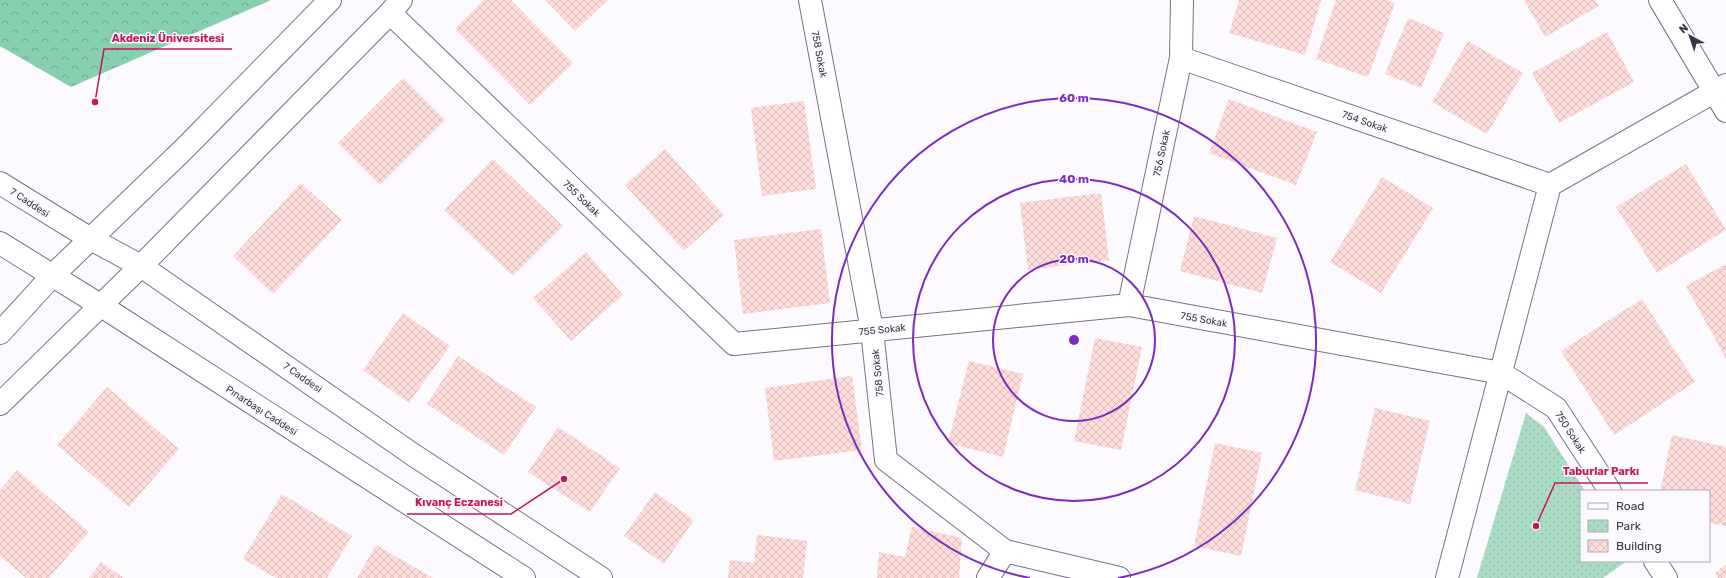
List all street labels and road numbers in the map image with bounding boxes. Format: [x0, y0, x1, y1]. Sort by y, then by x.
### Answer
street label: 758 Sokak [809, 30, 830, 80]
street label: 754 Sokak [1340, 109, 1390, 136]
street label: 756 Sokak [1151, 128, 1173, 178]
street label: 755 Sokak [560, 178, 603, 220]
street label: 7 Caddesi [7, 186, 52, 220]
street label: 755 Sokak [1180, 310, 1229, 330]
street label: 755 Sokak [858, 321, 907, 338]
street label: 758 Sokak [869, 348, 886, 397]
street label: 7 Caddesi [281, 360, 324, 396]
street label: Pınarbaşı Caddesi [223, 383, 299, 438]
street label: 750 Sokak [1552, 409, 1589, 456]

